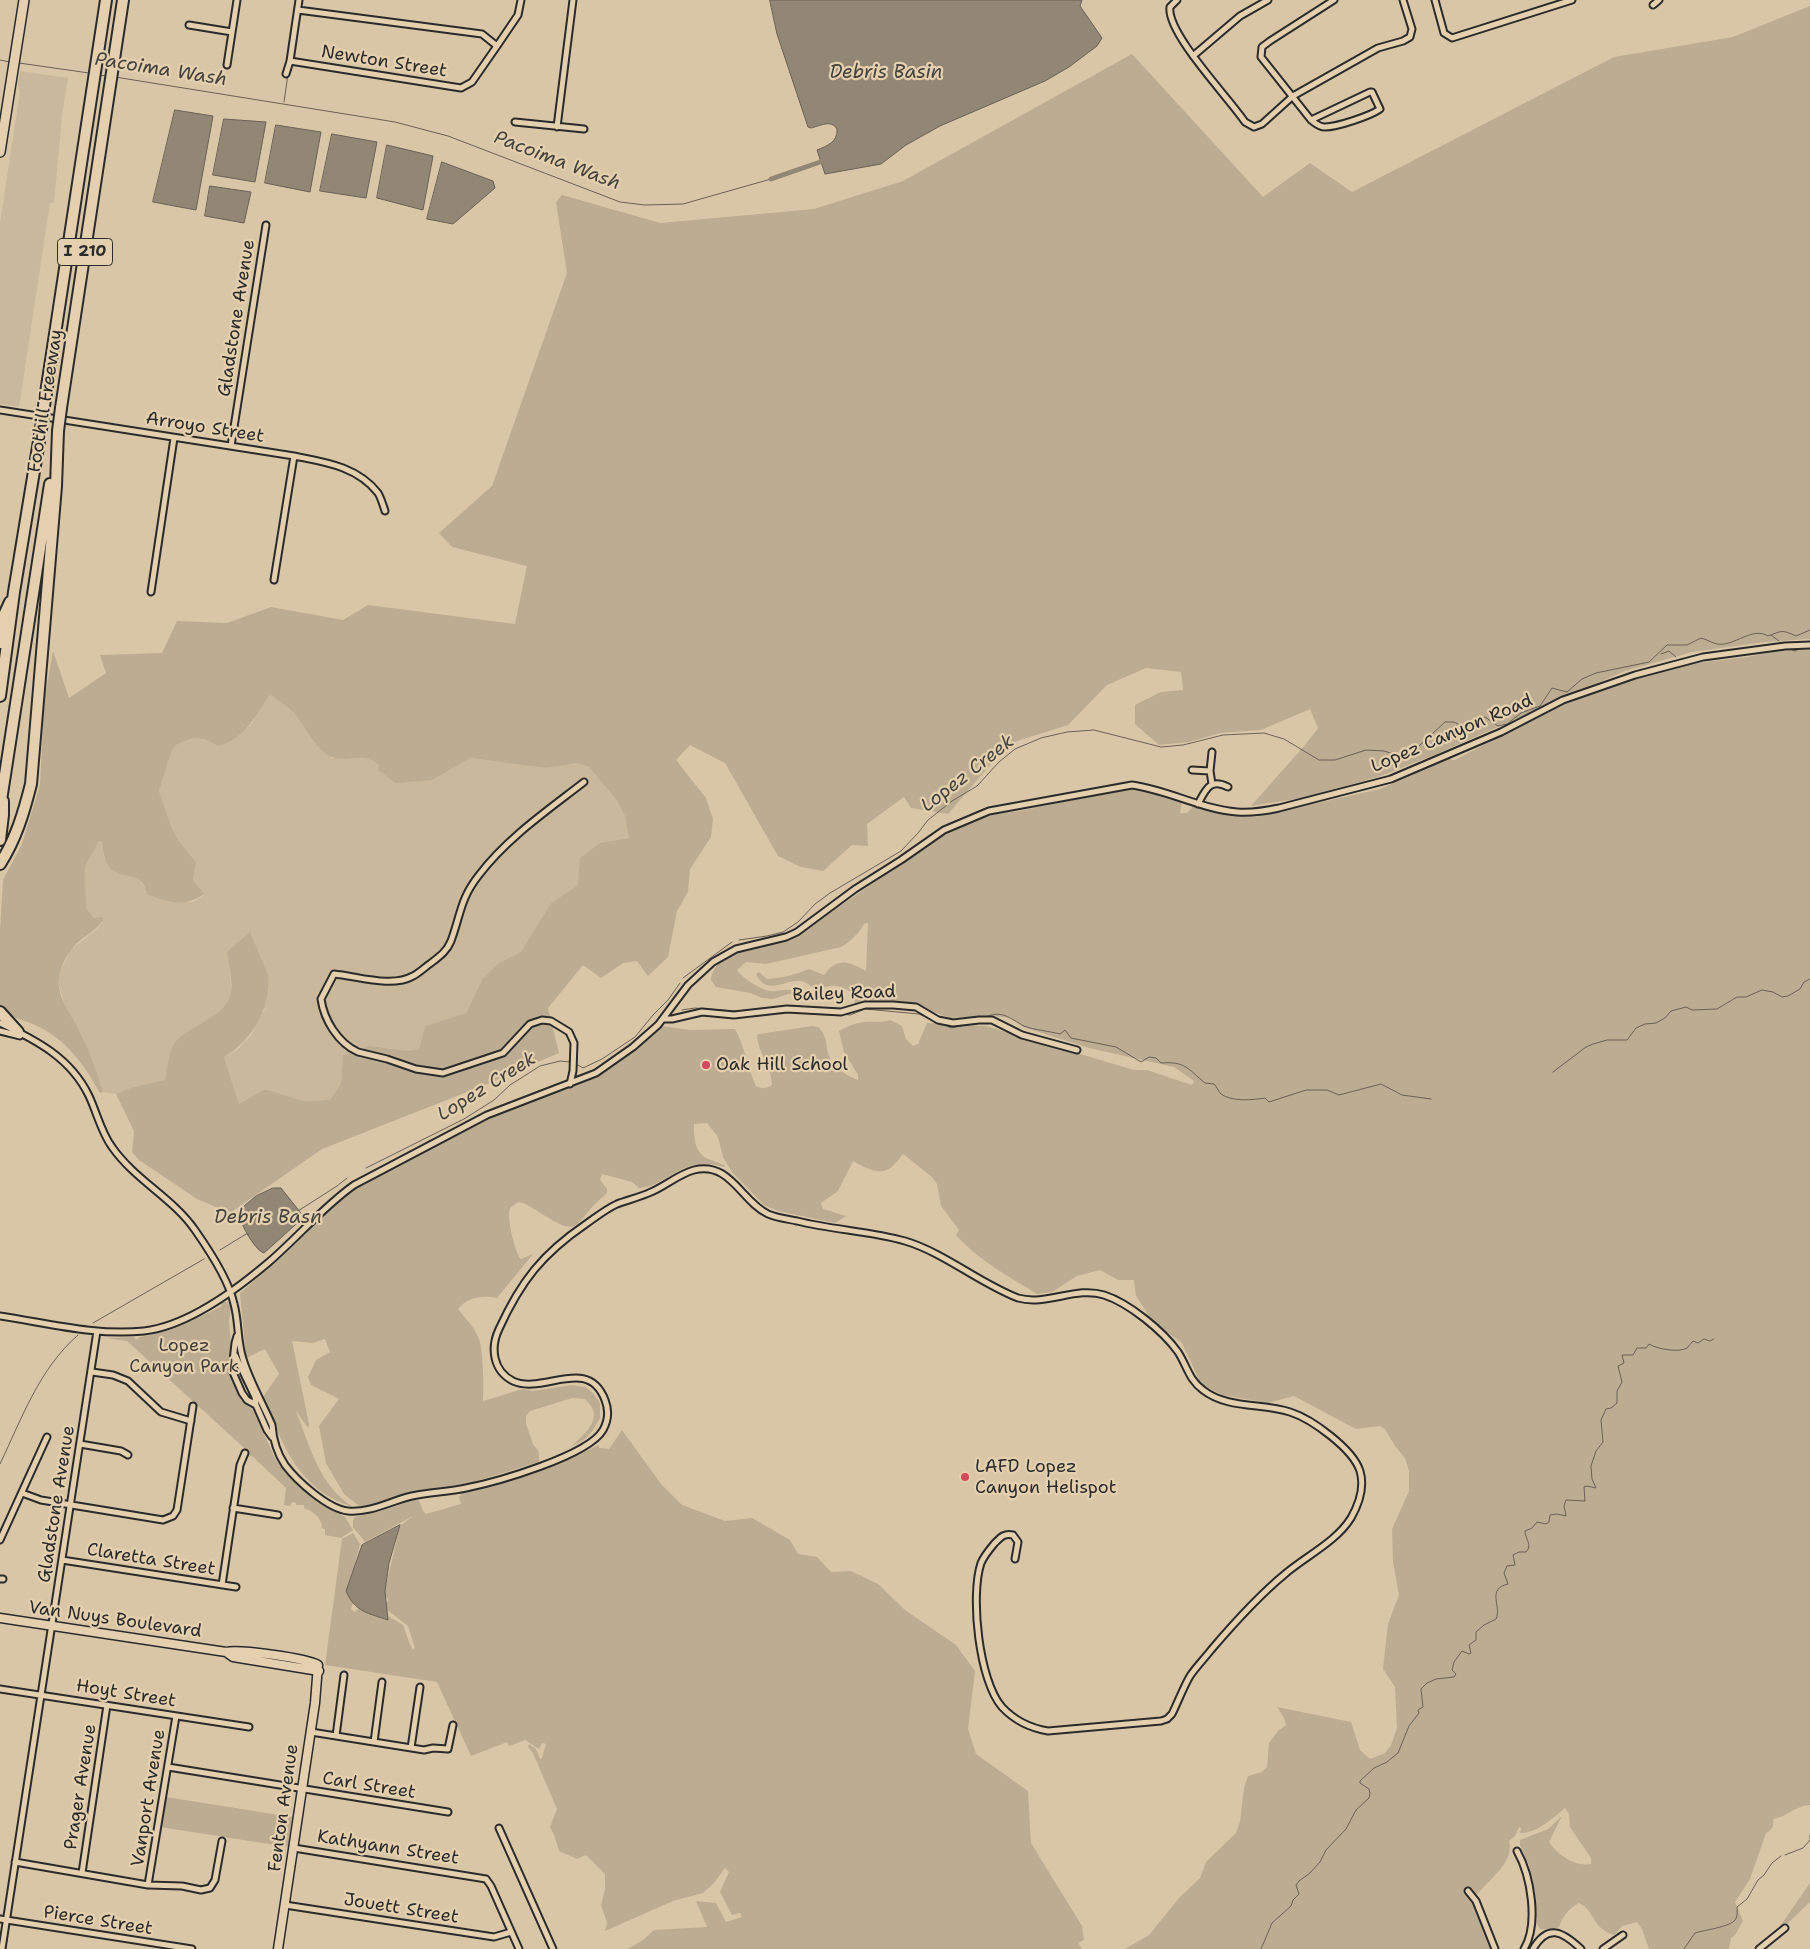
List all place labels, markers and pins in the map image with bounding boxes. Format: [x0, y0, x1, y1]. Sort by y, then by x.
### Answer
place label: Oak Hill School [716, 1054, 848, 1076]
marker: Oak Hill School [700, 1059, 712, 1071]
place label: LAFD Lopez Canyon Helispot [975, 1456, 1117, 1498]
marker: LAFD Lopez Canyon Helispot [959, 1471, 971, 1483]

